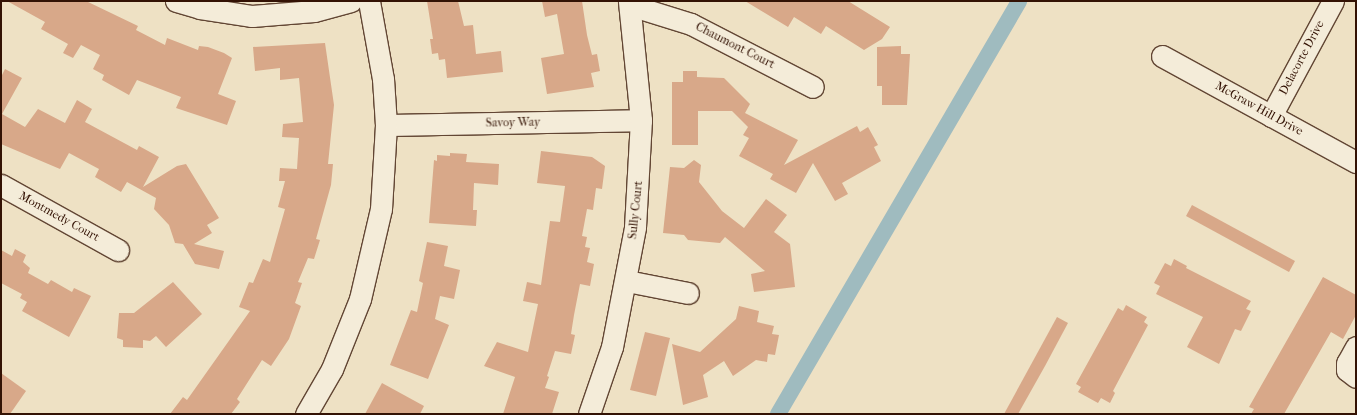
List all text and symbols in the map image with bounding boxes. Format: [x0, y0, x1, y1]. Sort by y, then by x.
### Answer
street label: Delacorte Drive [1276, 18, 1328, 98]
street label: Chaumont Court [693, 20, 777, 72]
street label: McGraw Hill Drive [1213, 79, 1305, 139]
street label: Savoy Way [486, 115, 540, 131]
street label: Sully Court [626, 180, 646, 240]
street label: Montmedy Court [16, 189, 102, 245]

